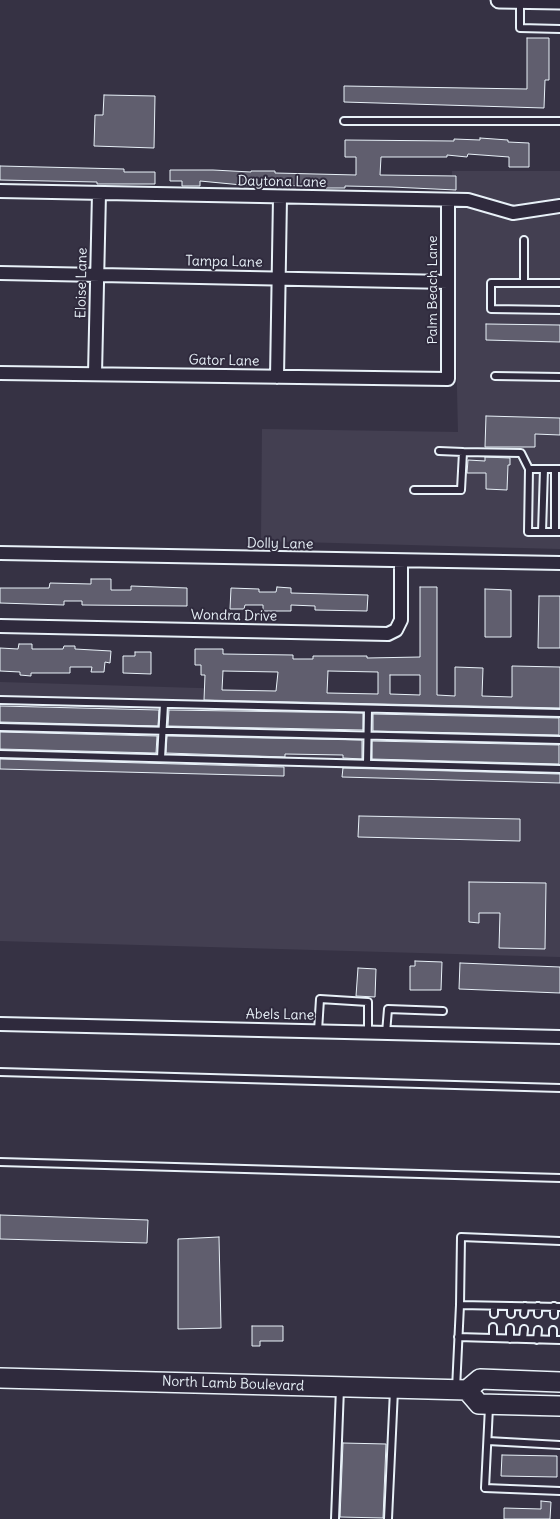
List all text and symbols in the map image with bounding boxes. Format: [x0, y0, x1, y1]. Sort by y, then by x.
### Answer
street label: Daytona Lane [237, 173, 327, 191]
street label: Palm Beach Lane [425, 235, 441, 345]
street label: Eloise Lane [73, 247, 91, 319]
street label: Tampa Lane [185, 253, 263, 271]
street label: Gator Lane [188, 352, 260, 370]
street label: Dolly Lane [247, 535, 313, 553]
street label: Wondra Drive [191, 607, 277, 625]
street label: Abels Lane [246, 1006, 314, 1024]
street label: North Lamb Boulevard [161, 1373, 305, 1395]

